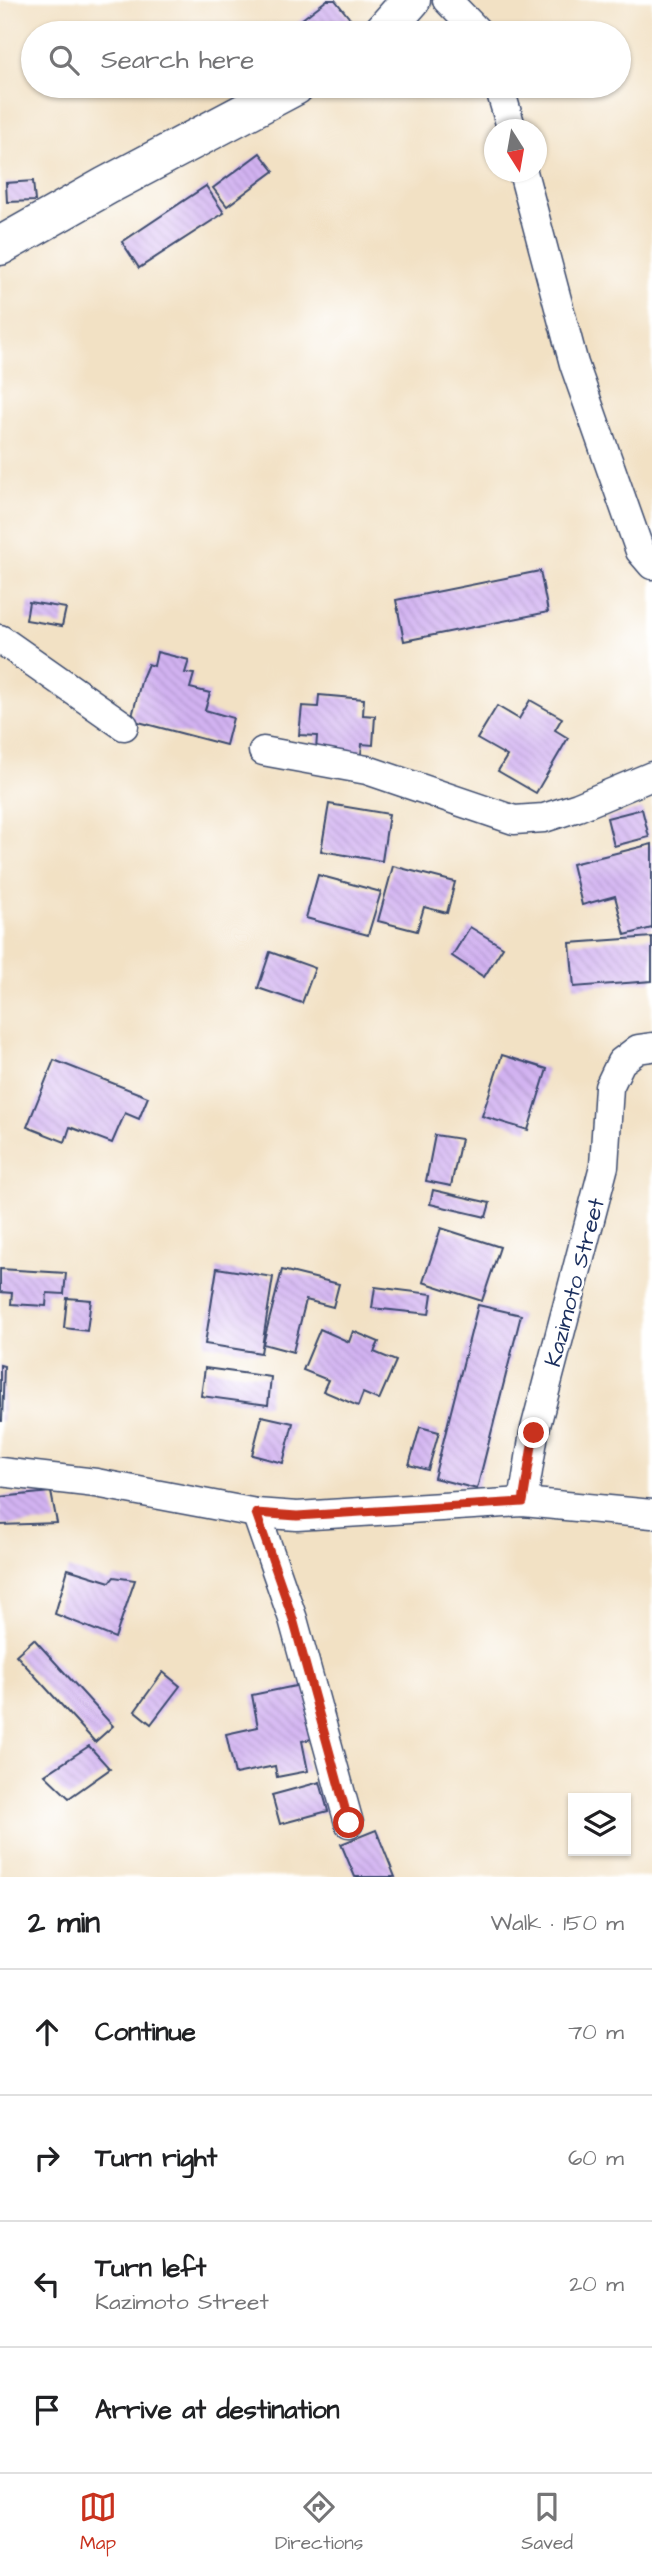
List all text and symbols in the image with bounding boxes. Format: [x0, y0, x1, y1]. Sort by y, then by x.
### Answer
search box [21, 21, 631, 98]
icon: search [45, 41, 83, 79]
text: Search here [101, 42, 254, 78]
north arrow [484, 119, 547, 182]
street label: Kazimoto Street [537, 1194, 613, 1370]
route end [518, 1417, 549, 1448]
map controls [568, 1793, 631, 1856]
button: layers [568, 1793, 631, 1856]
route start [333, 1807, 364, 1838]
text: 2 min [28, 1902, 100, 1944]
text: Walk · 150 m [490, 1907, 624, 1939]
icon: ahead [28, 2013, 66, 2051]
text: Continue [95, 2014, 196, 2050]
text: 70 m [568, 2016, 624, 2048]
icon: right [28, 2139, 66, 2177]
text: Turn right [95, 2140, 217, 2176]
text: 60 m [568, 2142, 624, 2174]
text: Turn left [95, 2250, 206, 2286]
icon: left [28, 2265, 66, 2303]
text: 20 m [569, 2268, 624, 2300]
text: Kazimoto Street [95, 2286, 269, 2318]
icon: arrive [28, 2391, 66, 2429]
text: Arrive at destination [95, 2392, 340, 2428]
tab: Map [79, 2488, 117, 2557]
tab: Directions [275, 2488, 363, 2557]
tab: Saved [521, 2488, 573, 2557]

